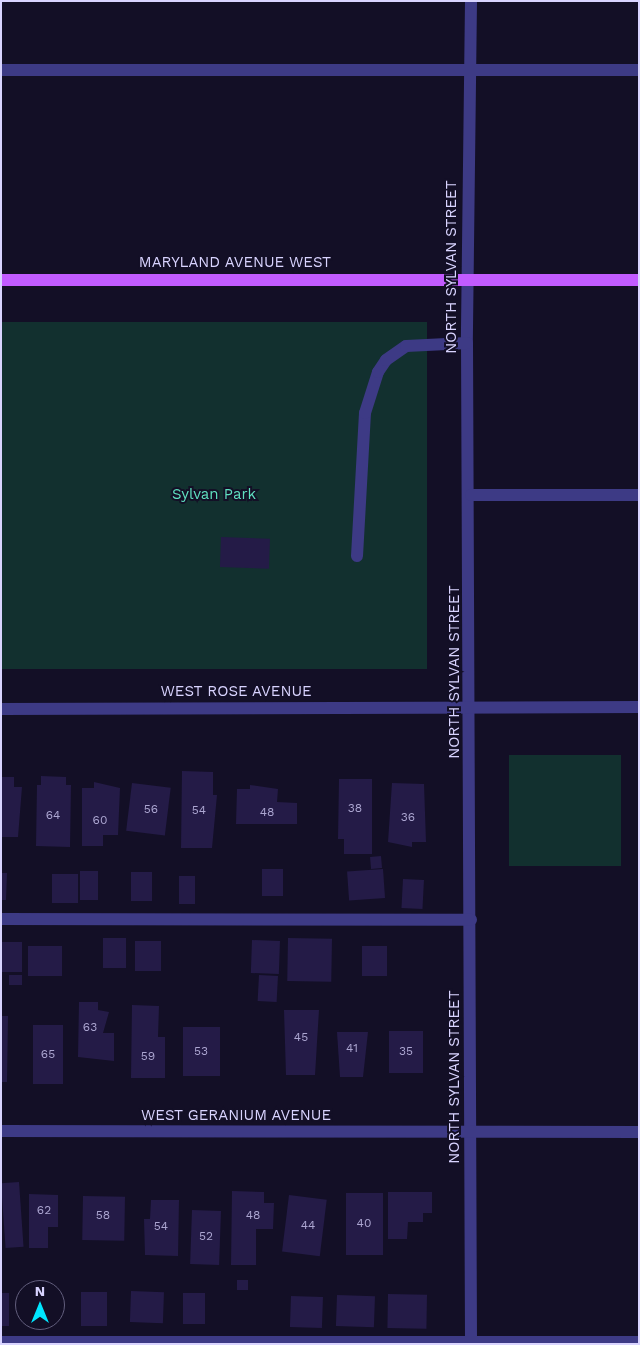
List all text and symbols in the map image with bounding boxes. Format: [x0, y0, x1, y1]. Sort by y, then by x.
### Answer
street label: NORTH SYLVAN STREET [443, 180, 461, 354]
street label: MARYLAND AVENUE WEST [138, 254, 332, 272]
park label: Sylvan Park [172, 486, 256, 504]
street label: NORTH SYLVAN STREET [446, 585, 464, 759]
street label: WEST ROSE AVENUE [160, 683, 312, 701]
house number: 38 [348, 802, 362, 816]
house number: 56 [144, 803, 158, 817]
house number: 54 [192, 804, 206, 818]
house number: 48 [260, 806, 274, 820]
house number: 64 [46, 809, 60, 823]
house number: 36 [401, 811, 415, 825]
house number: 60 [93, 814, 107, 828]
street label: NORTH SYLVAN STREET [446, 990, 464, 1164]
house number: 63 [83, 1021, 97, 1035]
house number: 45 [294, 1031, 308, 1045]
house number: 41 [346, 1042, 358, 1056]
house number: 53 [194, 1045, 208, 1059]
house number: 35 [399, 1045, 413, 1059]
house number: 65 [41, 1048, 55, 1062]
house number: 59 [141, 1050, 155, 1064]
street label: WEST GERANIUM AVENUE [140, 1107, 332, 1125]
house number: 62 [37, 1204, 51, 1218]
house number: 58 [96, 1209, 110, 1223]
house number: 48 [246, 1209, 260, 1223]
house number: 40 [357, 1217, 371, 1231]
house number: 44 [301, 1219, 315, 1233]
house number: 54 [154, 1220, 168, 1234]
house number: 52 [199, 1230, 213, 1244]
north arrow [15, 1280, 65, 1330]
text: N [35, 1283, 45, 1299]

